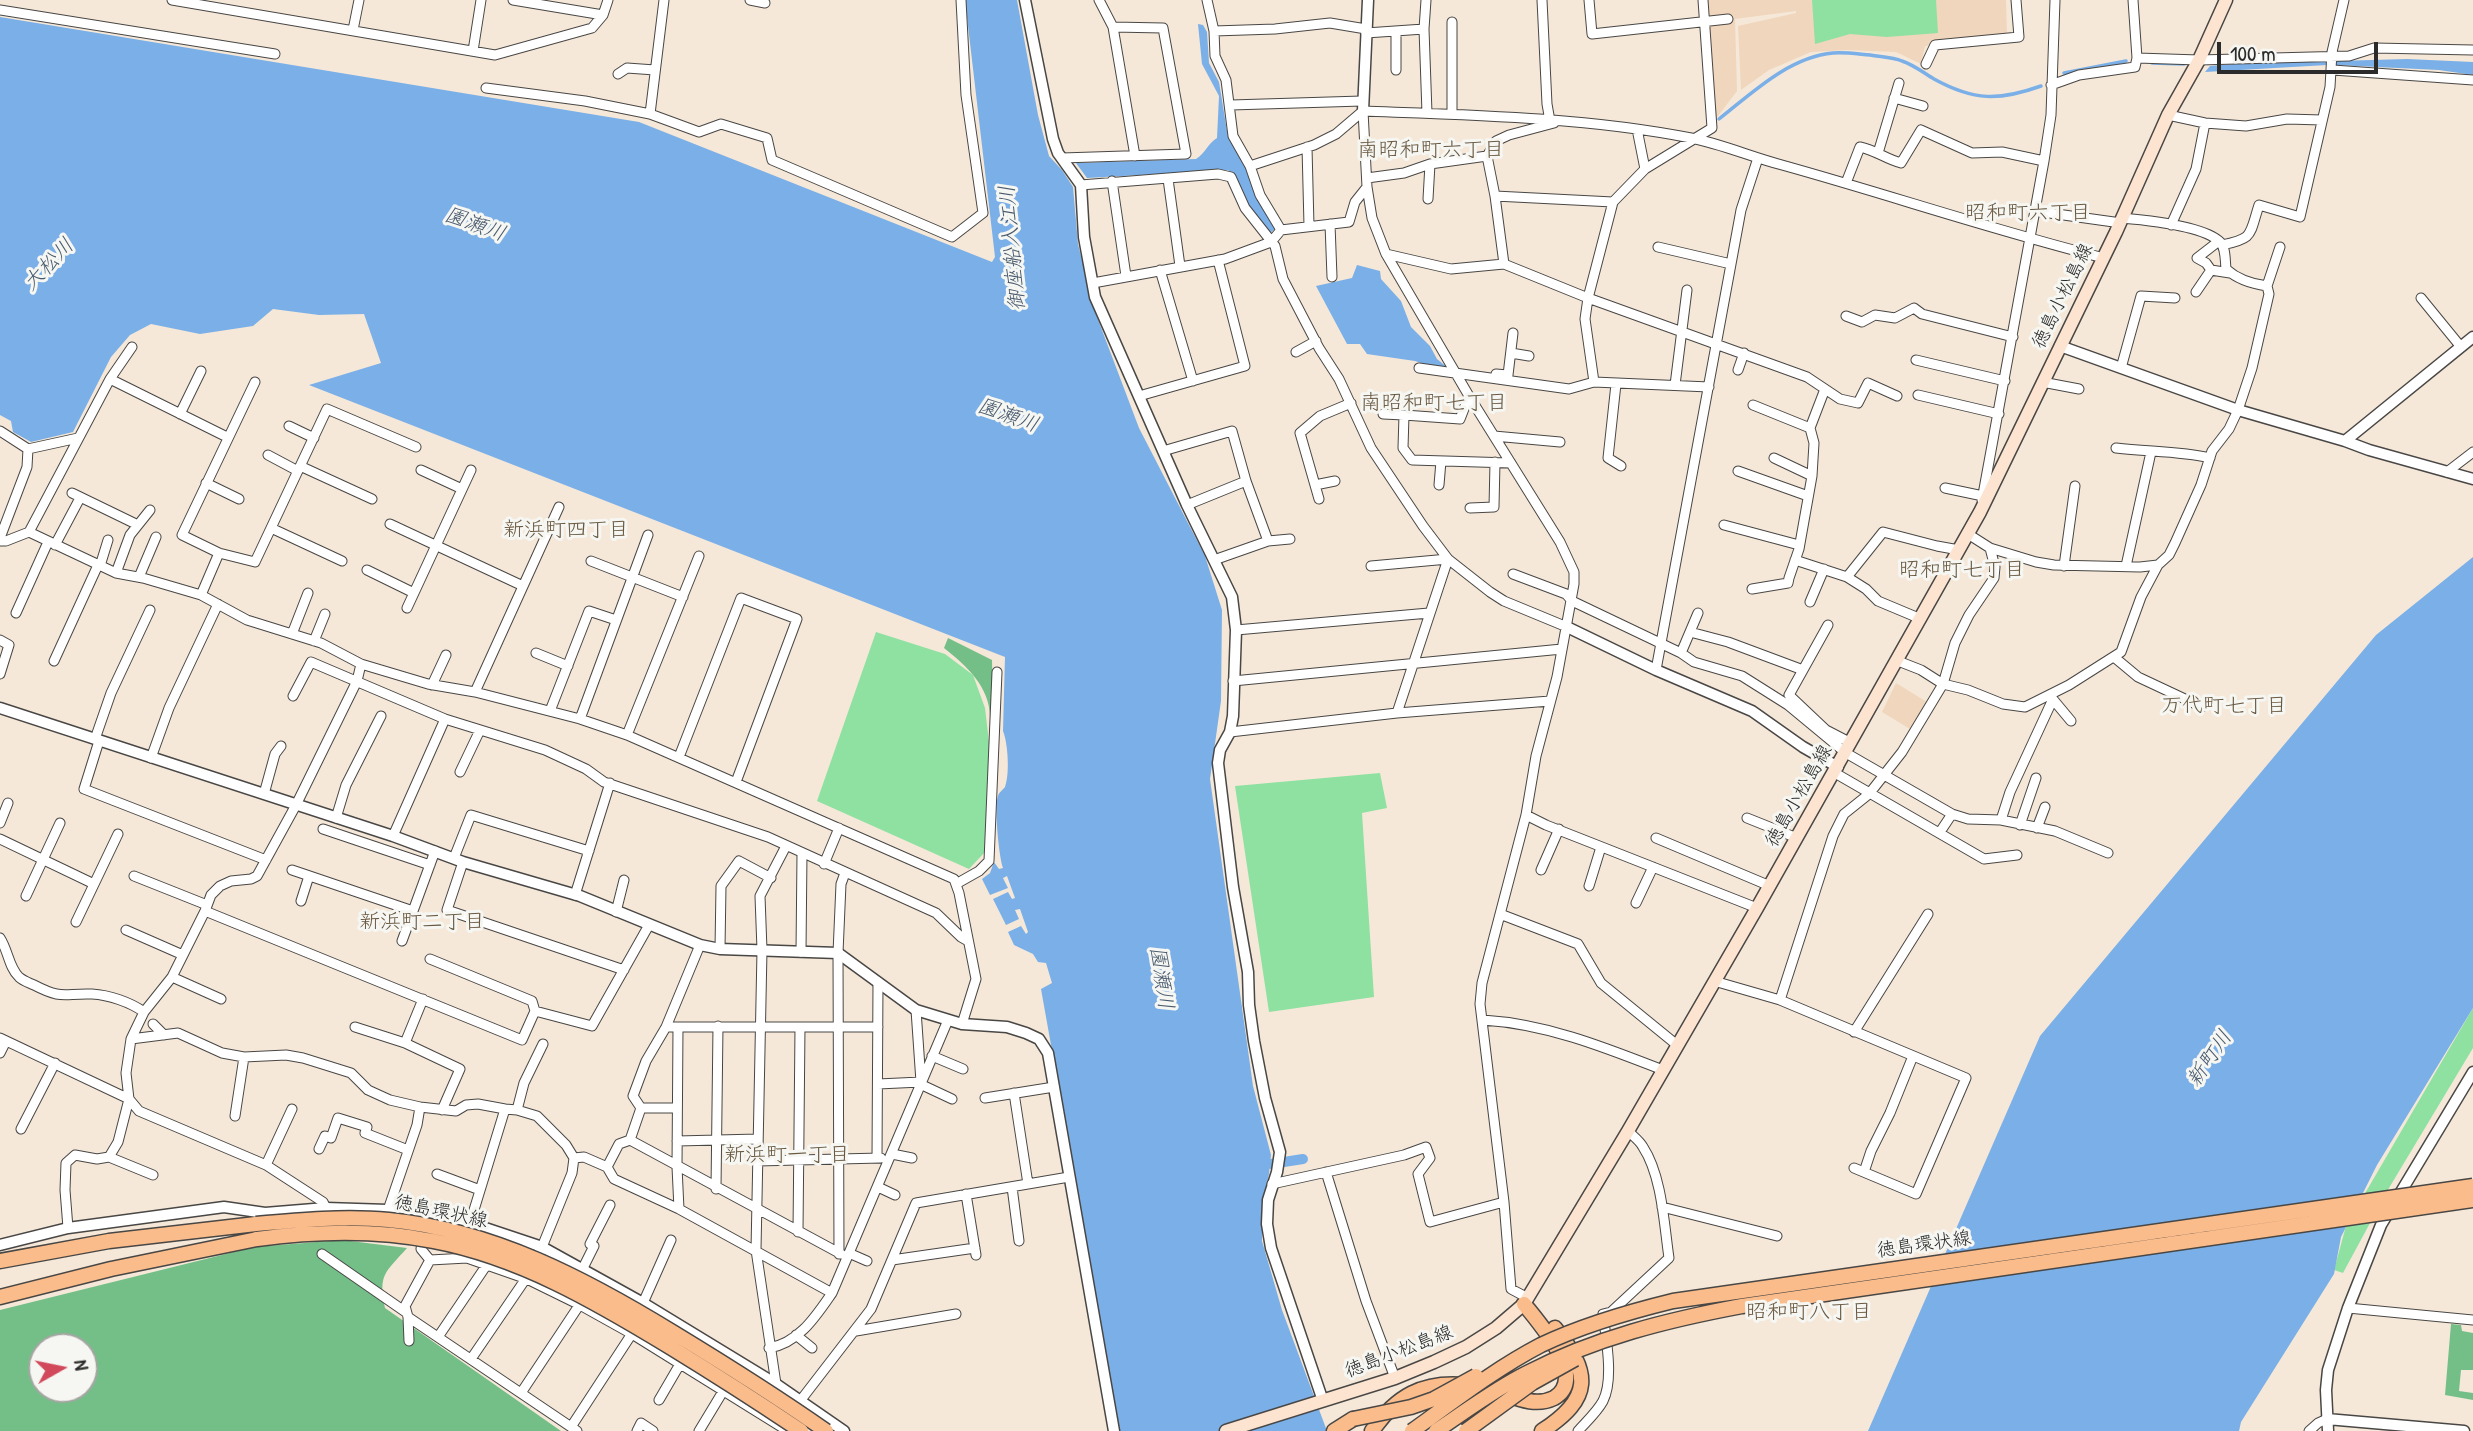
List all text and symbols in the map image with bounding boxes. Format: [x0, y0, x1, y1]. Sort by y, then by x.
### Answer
scale bar [2221, 28, 2382, 72]
text: 100 m [2230, 39, 2276, 68]
district label: 南昭和町六丁目 [1358, 137, 1504, 163]
water label: 御座船入江川 [995, 184, 1031, 312]
district label: 昭和町六丁目 [1965, 200, 2091, 226]
water label: 園瀬川 [441, 202, 509, 248]
water label: 大松川 [18, 234, 80, 296]
street label: 徳島小松島線 [2028, 240, 2098, 352]
district label: 南昭和町七丁目 [1361, 390, 1507, 416]
water label: 園瀬川 [974, 393, 1042, 439]
district label: 新浜町四丁目 [503, 517, 629, 543]
district label: 昭和町七丁目 [1899, 557, 2025, 583]
district label: 万代町七丁目 [2161, 693, 2287, 719]
street label: 徳島小松島線 [1761, 741, 1837, 851]
district label: 新浜町二丁目 [359, 909, 485, 935]
water label: 園瀬川 [1144, 945, 1178, 1011]
water label: 新町川 [2182, 1026, 2238, 1092]
district label: 新浜町一丁目 [724, 1142, 850, 1168]
street label: 徳島環状線 [392, 1191, 490, 1233]
street label: 徳島環状線 [1875, 1227, 1973, 1263]
district label: 昭和町八丁目 [1746, 1299, 1872, 1325]
street label: 徳島小松島線 [1342, 1321, 1456, 1383]
north arrow [28, 1333, 98, 1403]
text: N [68, 1358, 95, 1372]

